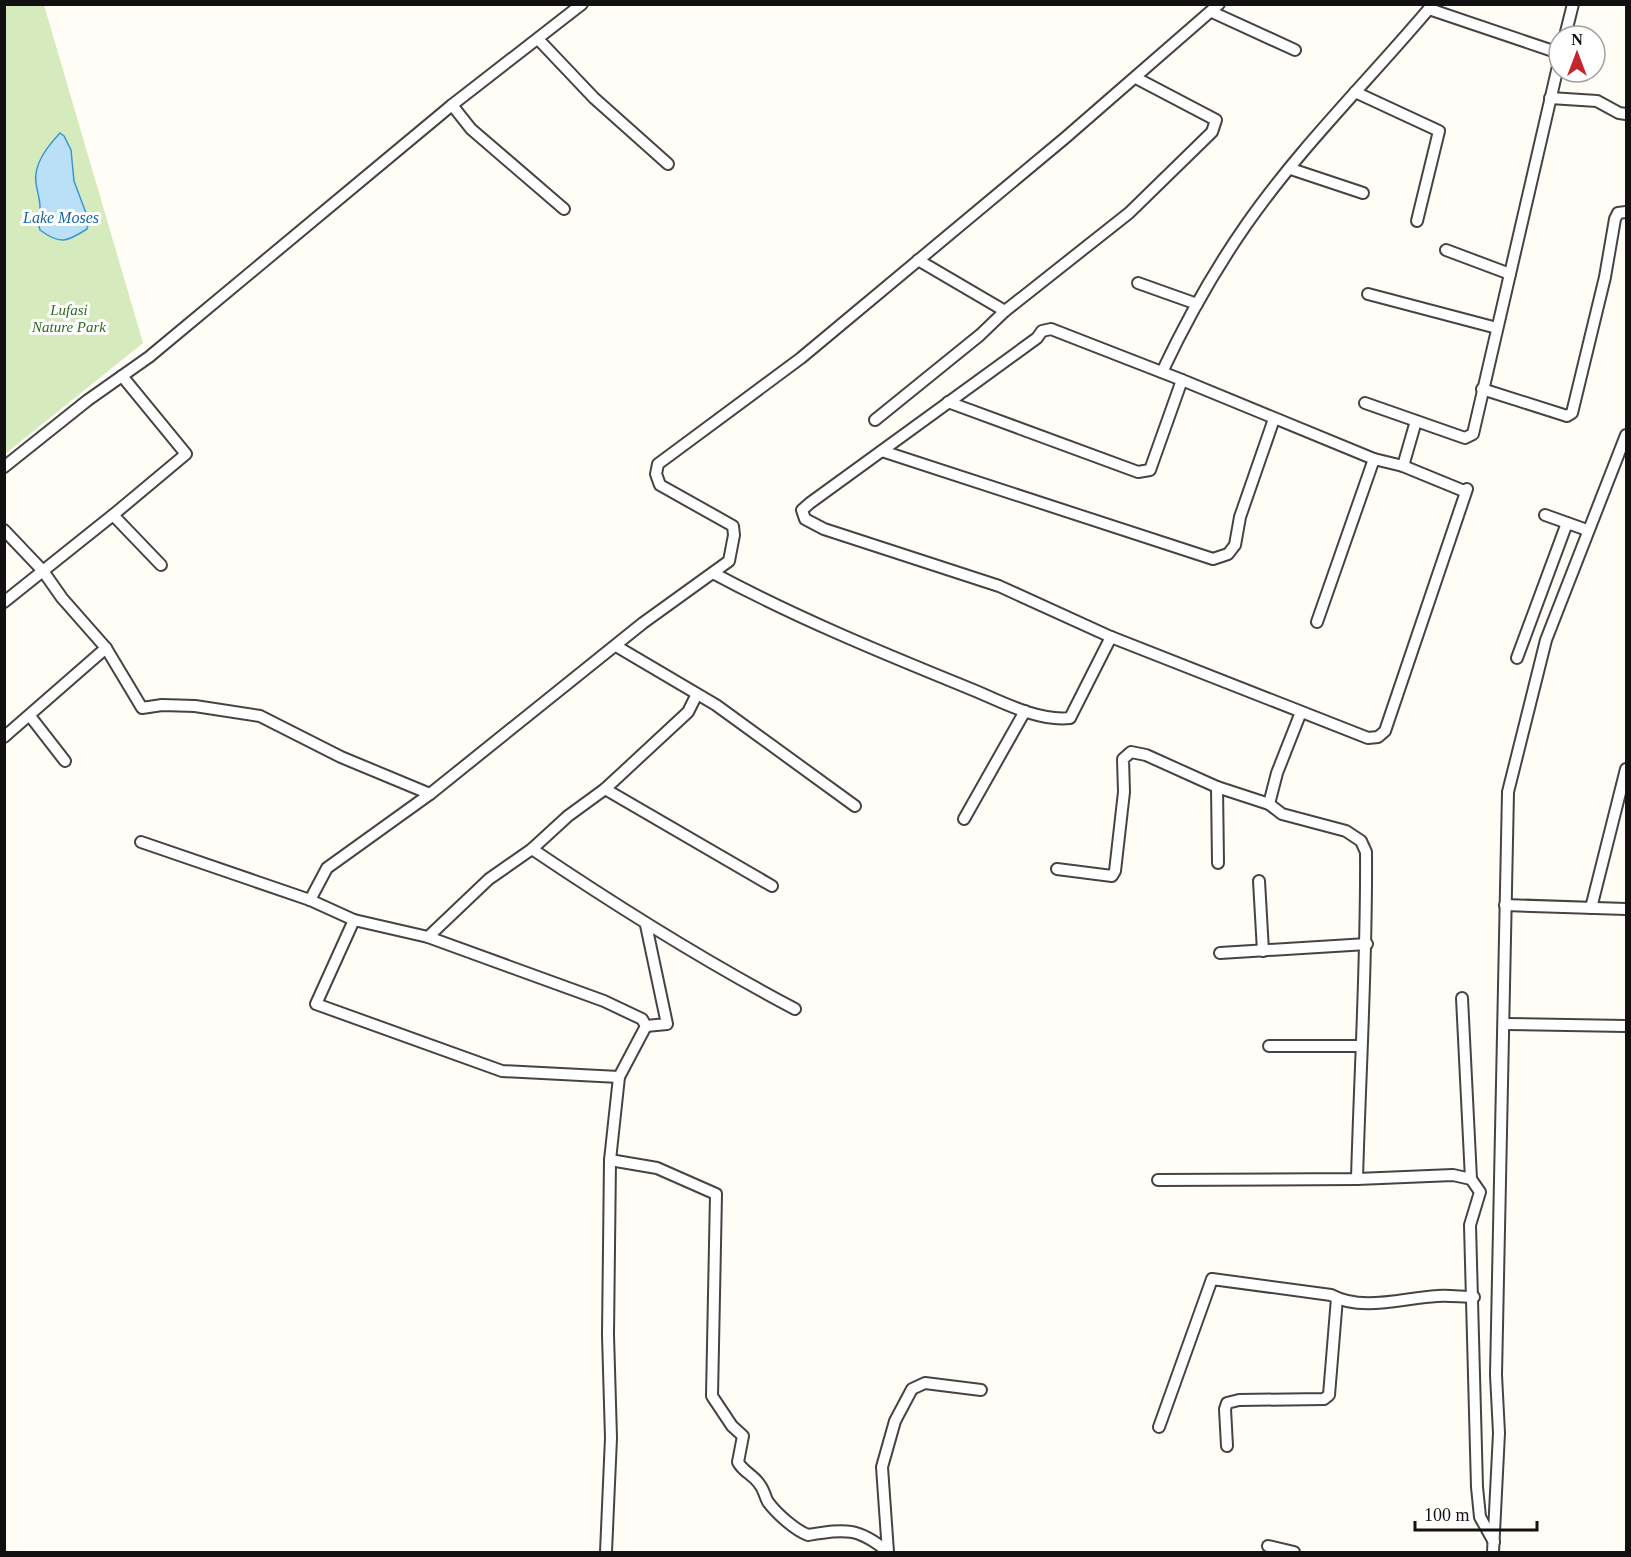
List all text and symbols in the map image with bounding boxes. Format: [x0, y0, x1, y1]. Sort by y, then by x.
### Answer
north arrow [1547, 24, 1607, 84]
text: N [1571, 31, 1583, 48]
water label: Lake Moses [22, 209, 99, 226]
park label: Lufasi Nature Park [31, 302, 106, 335]
scale bar [1415, 1494, 1536, 1532]
text: 100 m [1424, 1505, 1470, 1525]

